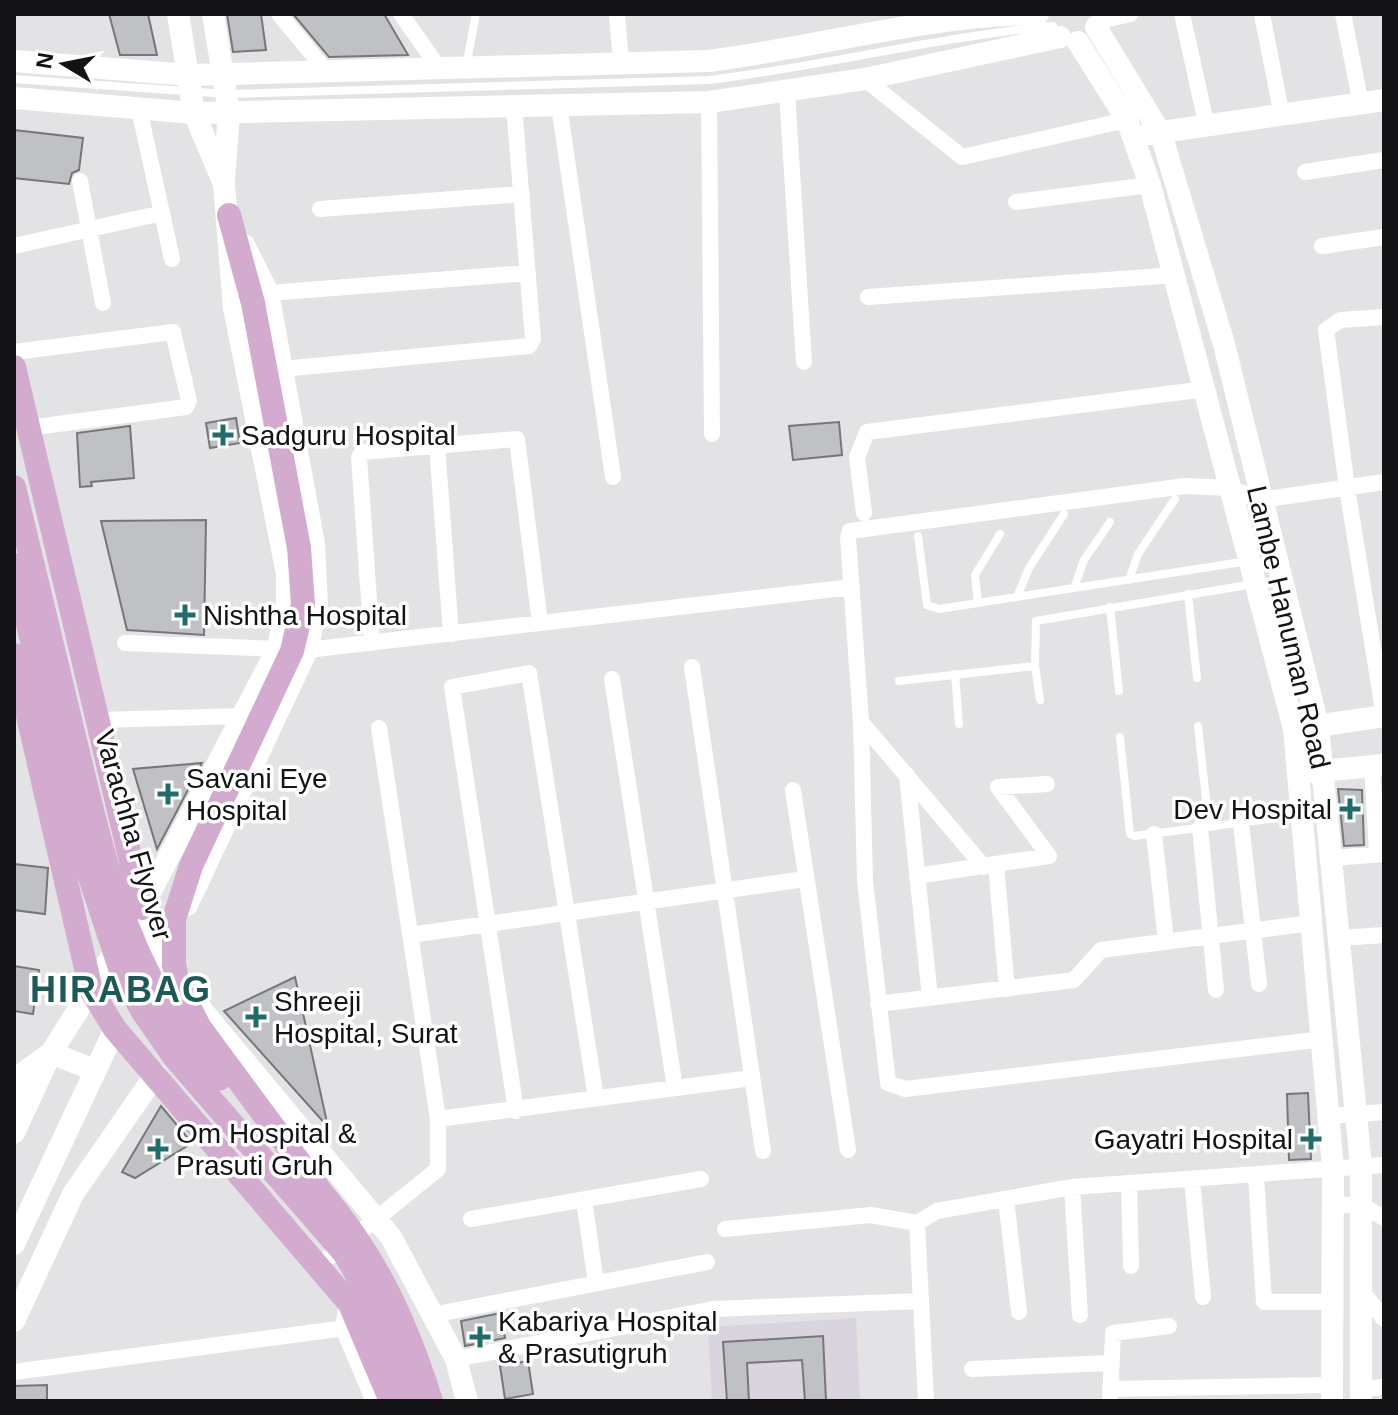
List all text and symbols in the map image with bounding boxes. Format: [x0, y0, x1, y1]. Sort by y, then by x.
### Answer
north arrow [24, 24, 104, 104]
text: N [31, 51, 58, 71]
place label: Sadguru Hospital [241, 420, 456, 451]
marker: Sadguru Hospital [212, 424, 234, 446]
street label: Lambe Hanuman Road [1241, 483, 1336, 772]
place label: Nishtha Hospital [203, 600, 407, 631]
marker: Nishtha Hospital [174, 604, 196, 626]
street label: Varachha Flyover [89, 726, 178, 944]
place label: Savani Eye Hospital [186, 763, 328, 826]
marker: Savani Eye Hospital [157, 783, 179, 805]
place label: Dev Hospital [1173, 794, 1332, 825]
marker: Dev Hospital [1339, 798, 1361, 820]
district label: HIRABAG [30, 969, 212, 1010]
place label: Shreeji Hospital, Surat [274, 986, 458, 1049]
marker: Shreeji Hospital, Surat [245, 1006, 267, 1028]
place label: Om Hospital & Prasuti Gruh [176, 1118, 357, 1181]
place label: Gayatri Hospital [1094, 1124, 1293, 1155]
marker: Gayatri Hospital [1300, 1128, 1322, 1150]
marker: Om Hospital & Prasuti Gruh [147, 1138, 169, 1160]
place label: Kabariya Hospital & Prasutigruh [498, 1306, 717, 1369]
marker: Kabariya Hospital & Prasutigruh [469, 1326, 491, 1348]

